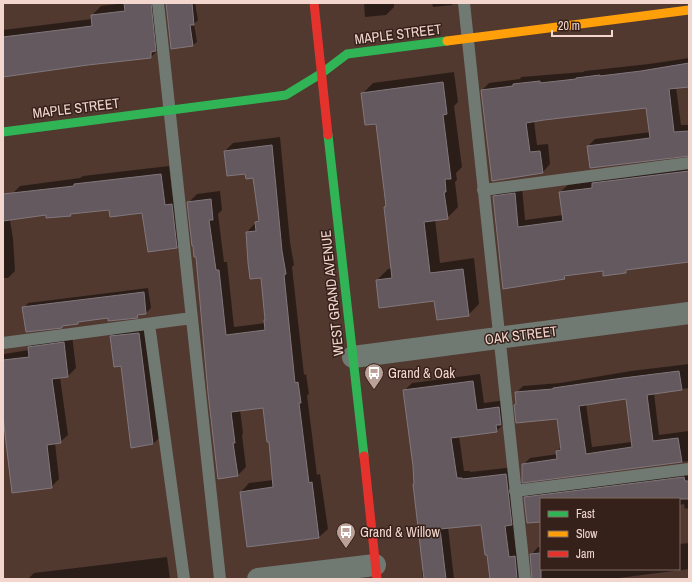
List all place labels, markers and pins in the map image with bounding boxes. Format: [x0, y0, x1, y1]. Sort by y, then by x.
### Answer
bus stop icon: Grand & Oak [363, 362, 385, 390]
place label: Grand & Oak [388, 364, 455, 382]
bus stop icon: Grand & Willow [335, 521, 357, 549]
place label: Grand & Willow [360, 523, 440, 541]

